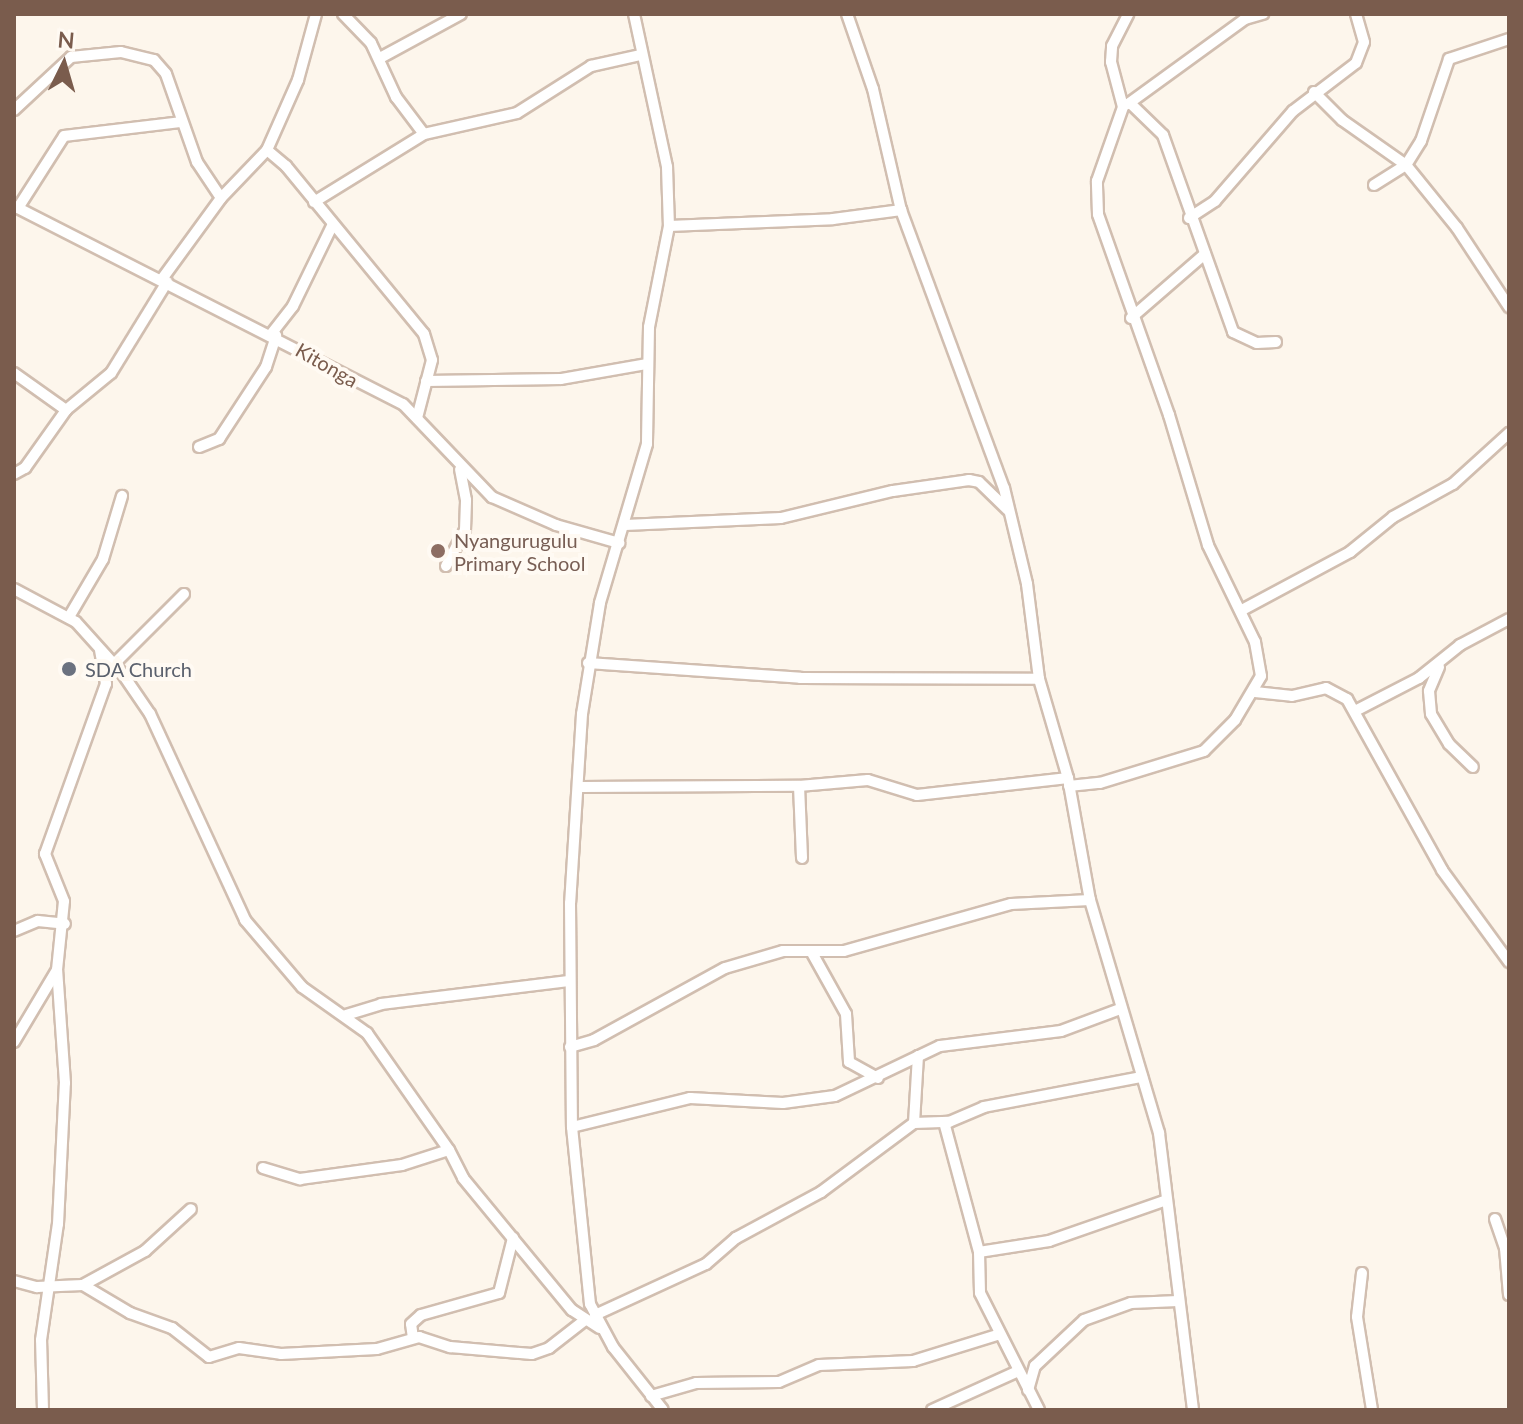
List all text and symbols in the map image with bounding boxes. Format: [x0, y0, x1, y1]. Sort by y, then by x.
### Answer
north arrow [24, 24, 104, 104]
text: N [57, 25, 76, 54]
street label: Kitonga [292, 338, 362, 392]
place label: Nyangurugulu Primary School [454, 528, 586, 575]
marker: Nyangurugulu Primary School [429, 542, 447, 560]
place label: SDA Church [85, 657, 193, 681]
marker: SDA Church [60, 660, 78, 678]

